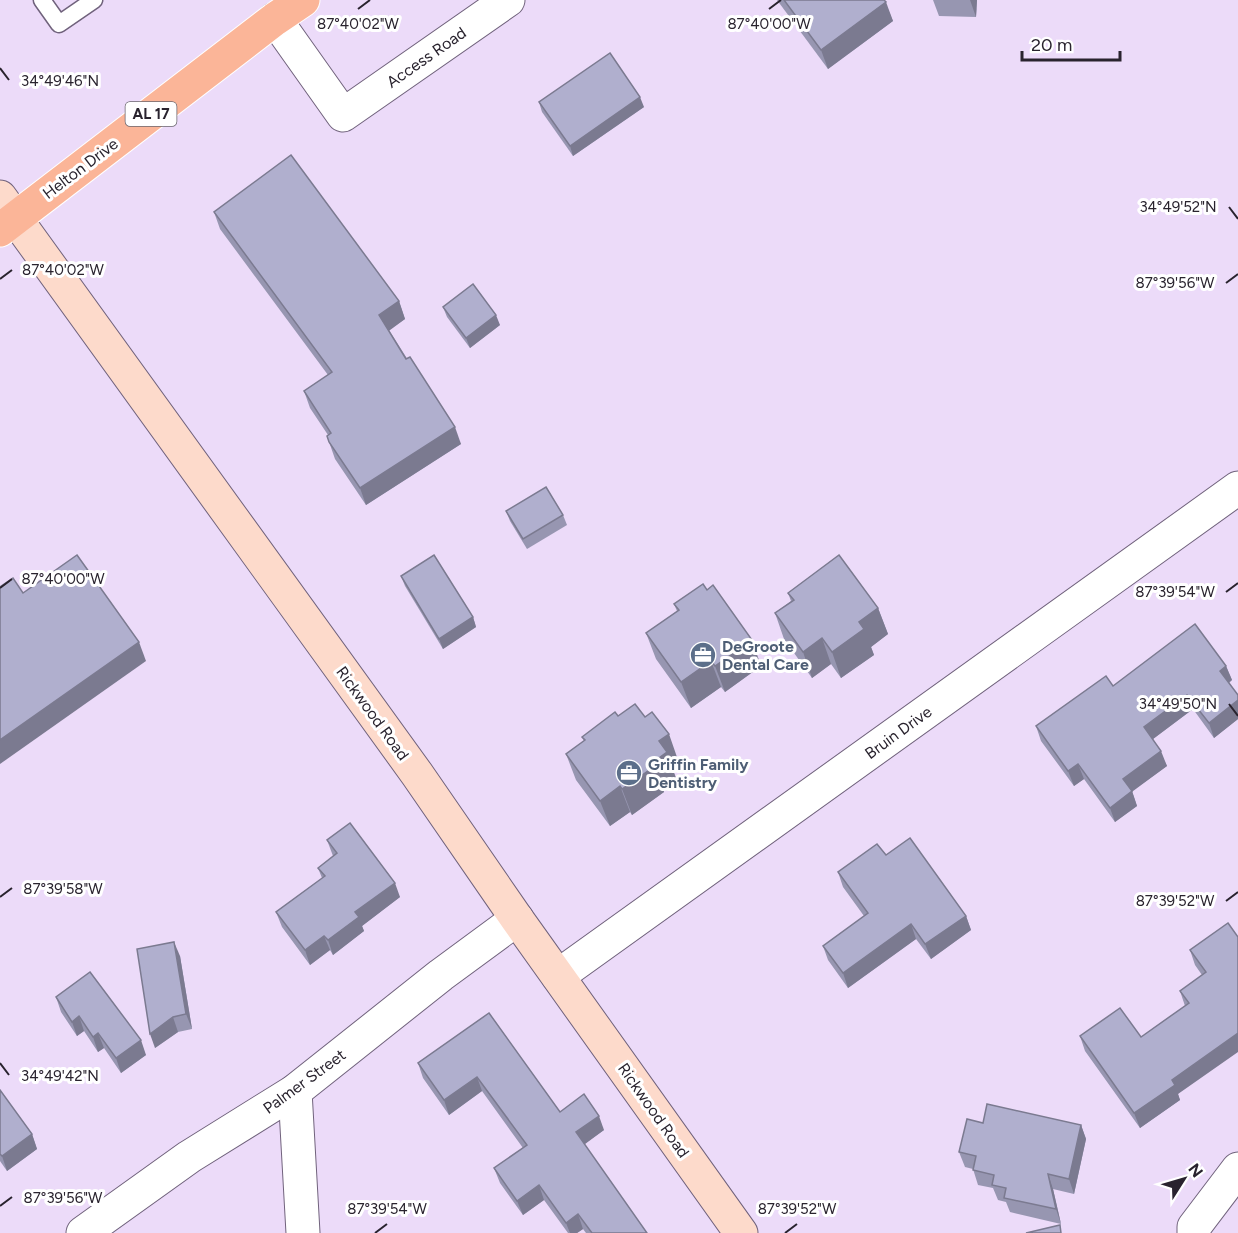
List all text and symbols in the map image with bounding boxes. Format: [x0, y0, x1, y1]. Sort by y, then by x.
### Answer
text: 87°40'02"W [317, 15, 400, 33]
text: 87°40'00"W [727, 15, 811, 33]
street label: Access Road [383, 23, 470, 92]
scale bar [1022, 24, 1120, 62]
text: 20 m [1031, 34, 1072, 56]
text: 34°49'46"N [21, 72, 99, 90]
road number: AL 17 [126, 102, 176, 126]
street label: Helton Drive [39, 134, 122, 203]
text: 34°49'52"N [1139, 198, 1217, 216]
text: 87°40'02"W [22, 261, 105, 279]
text: 87°39'56"W [1136, 274, 1215, 292]
text: 87°40'00"W [21, 570, 105, 588]
text: 87°39'54"W [1135, 583, 1215, 601]
place label: DeGroote Dental Care [722, 637, 809, 674]
office icon: DeGroote Dental Care [688, 640, 718, 670]
street label: Rickwood Road [332, 663, 413, 764]
text: 34°49'50"N [1139, 695, 1217, 713]
street label: Bruin Drive [861, 702, 936, 763]
place label: Griffin Family Dentistry [648, 755, 749, 792]
office icon: Griffin Family Dentistry [614, 758, 644, 788]
text: 87°39'58"W [23, 880, 103, 898]
text: 87°39'52"W [1136, 892, 1215, 910]
street label: Palmer Street [259, 1045, 349, 1118]
street label: Rickwood Road [614, 1059, 693, 1161]
text: 34°49'42"N [21, 1067, 99, 1085]
north arrow [1154, 1149, 1214, 1209]
text: N [1184, 1160, 1207, 1181]
text: 87°39'56"W [24, 1189, 103, 1207]
text: 87°39'54"W [347, 1200, 427, 1218]
text: 87°39'52"W [758, 1200, 837, 1218]

